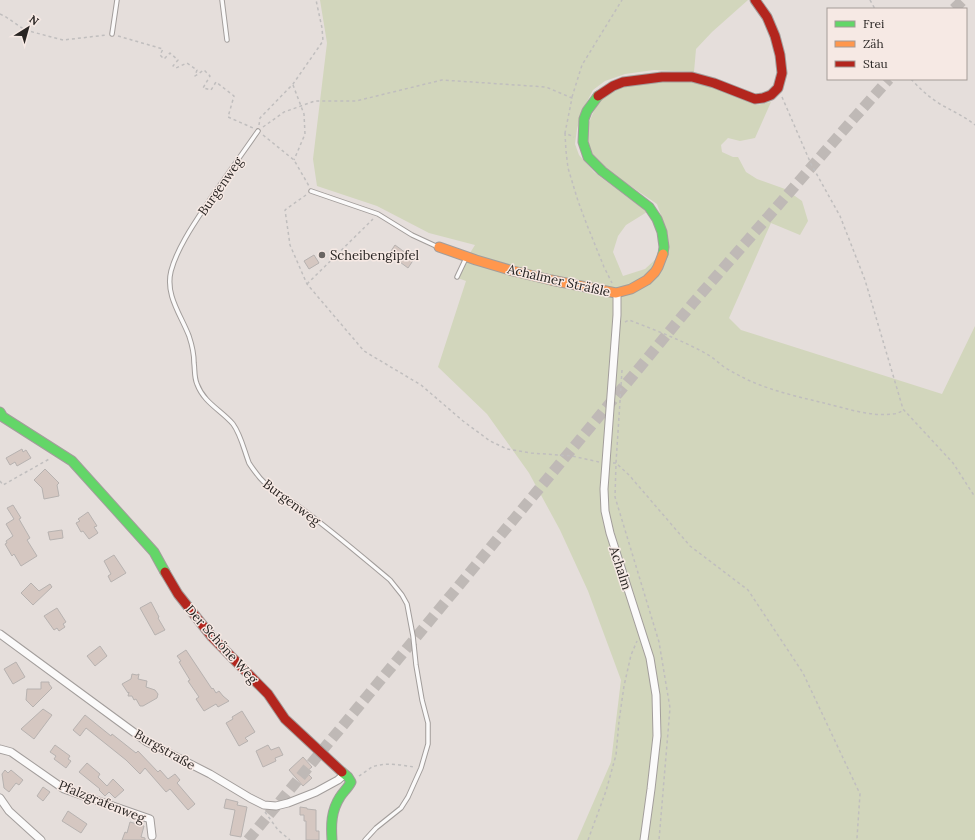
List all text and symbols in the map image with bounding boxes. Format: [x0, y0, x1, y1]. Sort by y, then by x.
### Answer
north arrow [8, 8, 48, 48]
legend [827, 8, 967, 80]
text: N [26, 12, 42, 28]
text: Frei [863, 16, 884, 31]
text: Zäh [863, 36, 884, 51]
text: Stau [863, 56, 888, 71]
street label: Burgenweg [194, 153, 247, 219]
place label: Scheibengipfel [330, 247, 420, 264]
marker: Scheibengipfel [317, 250, 327, 260]
street label: Achalmer Sträßle [505, 260, 612, 301]
street label: Burgenweg [260, 475, 324, 530]
street label: Achalm [605, 543, 636, 592]
street label: Der Schöne Weg [182, 601, 262, 688]
street label: Burgstraße [131, 725, 198, 774]
street label: Pfalzgrafenweg [56, 776, 148, 827]

